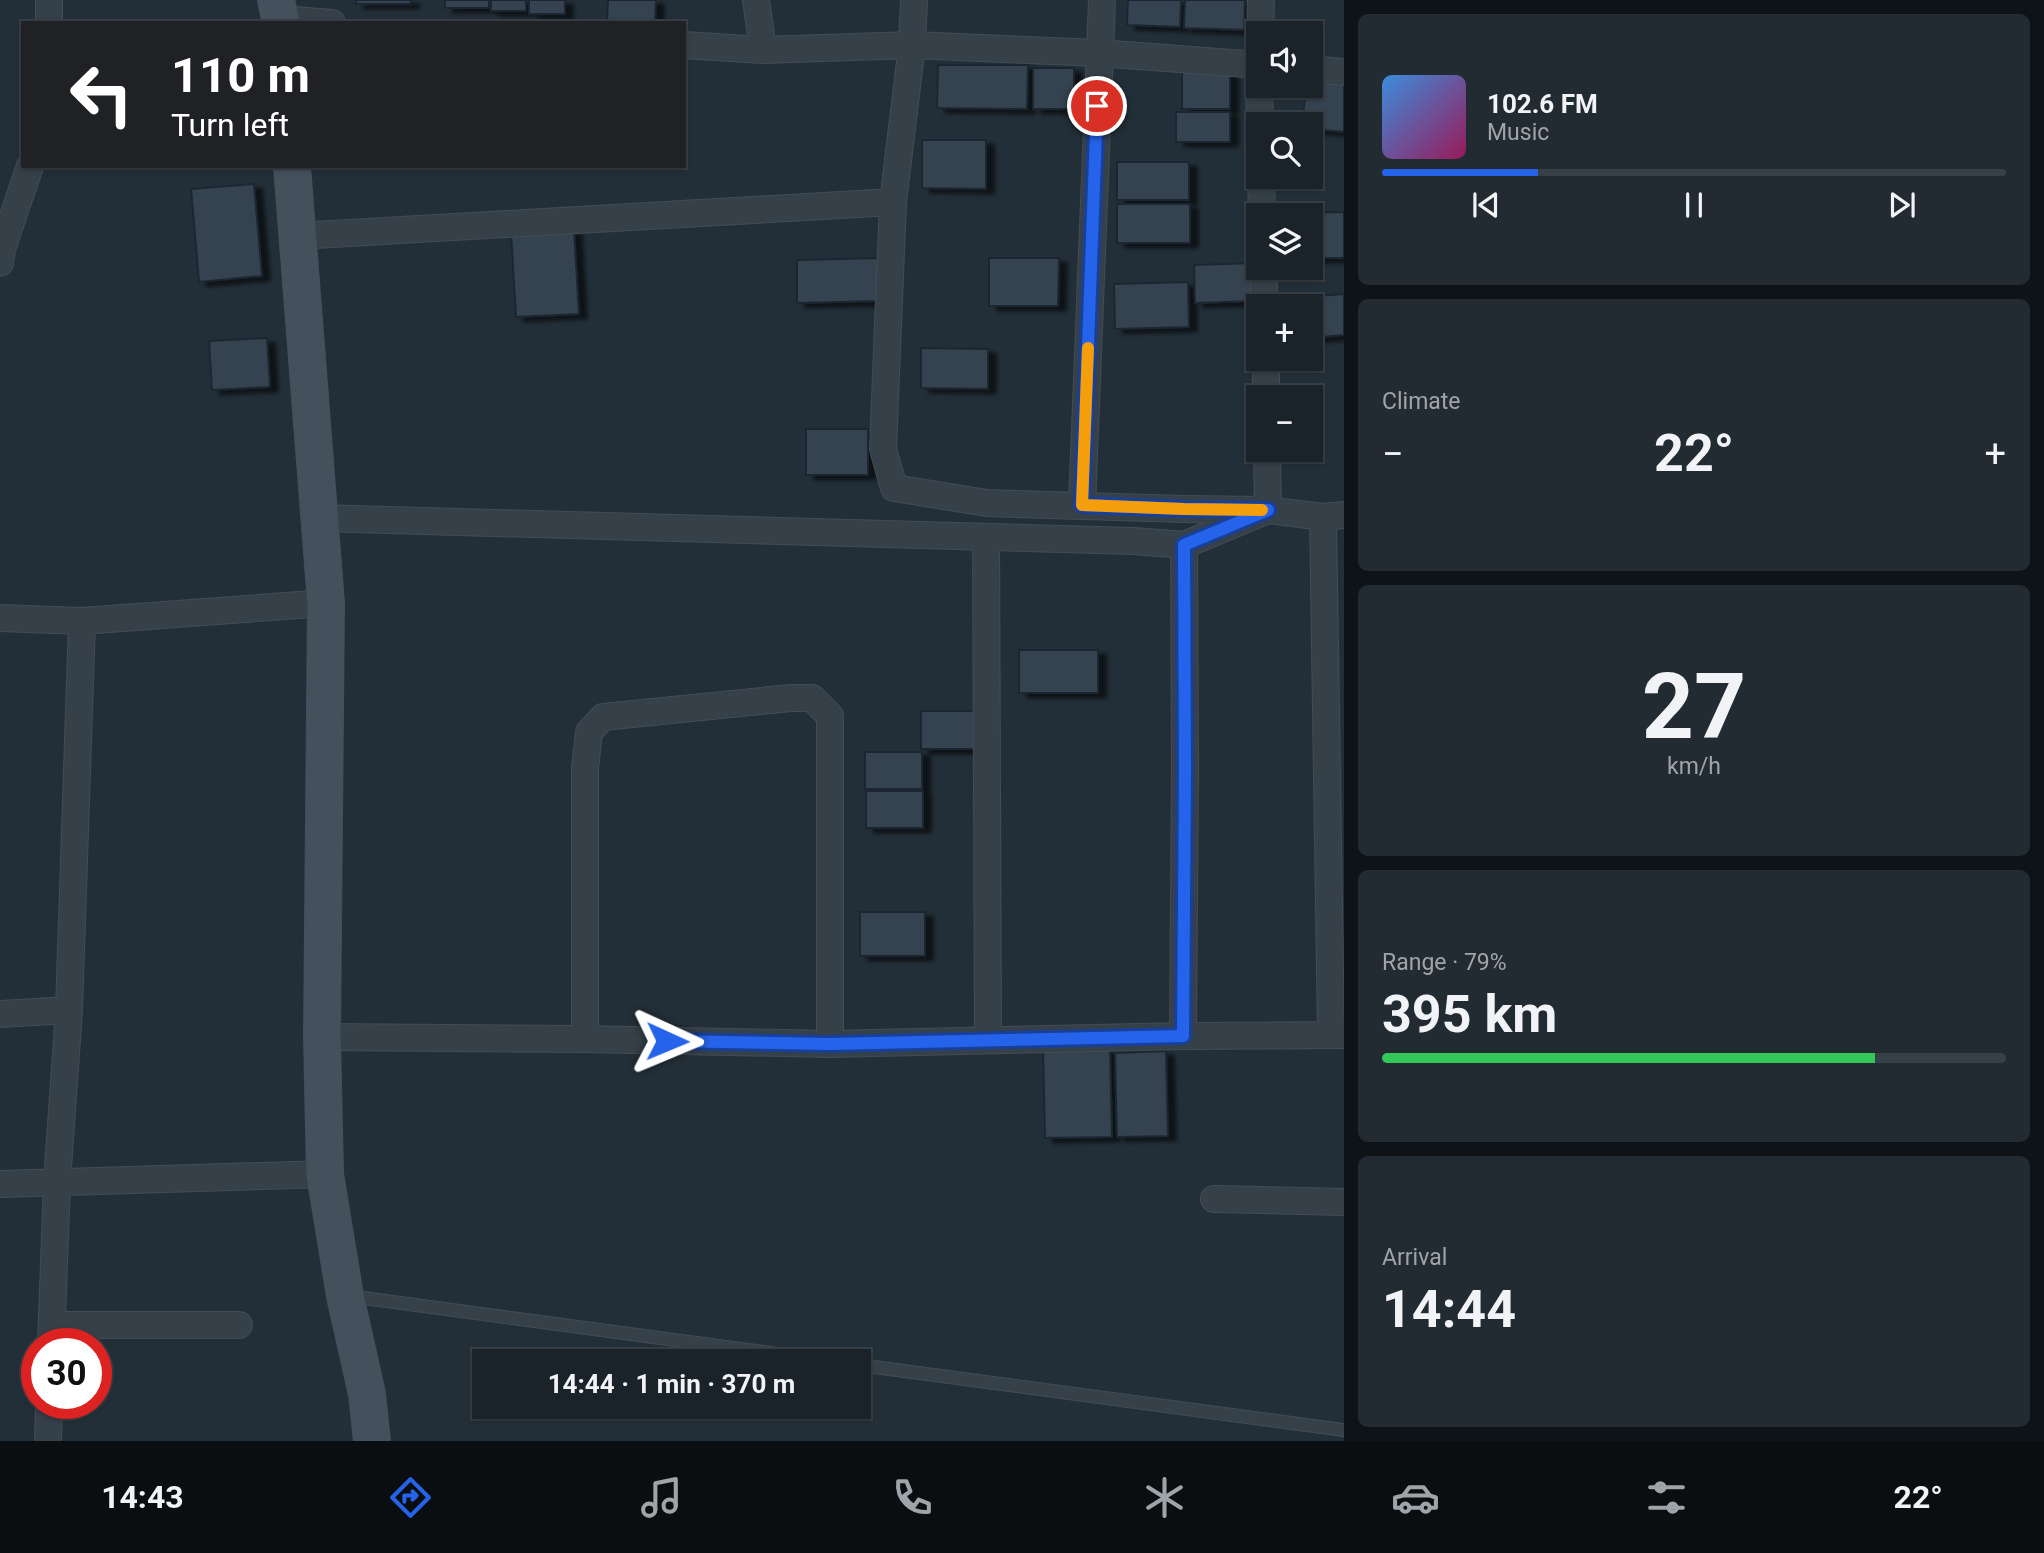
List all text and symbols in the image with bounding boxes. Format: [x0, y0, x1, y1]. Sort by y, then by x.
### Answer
map controls [1246, 21, 1323, 462]
button: sound [1246, 21, 1323, 98]
text: 110 m [171, 47, 310, 104]
icon: left [56, 49, 147, 140]
pin [1067, 76, 1127, 136]
icon: arrive [1078, 87, 1116, 125]
text: 102.6 FM [1487, 89, 1598, 119]
text: Turn left [171, 106, 289, 144]
button: search [1246, 112, 1323, 189]
text: Music [1487, 119, 1549, 146]
icon: previous [1467, 186, 1505, 224]
icon: pause [1675, 186, 1713, 224]
icon: next [1883, 186, 1921, 224]
button: layers [1246, 203, 1323, 280]
button: + [1246, 294, 1323, 371]
button: − [1246, 385, 1323, 462]
text: Climate [1382, 388, 1461, 415]
text: 22° [1654, 423, 1734, 484]
text: − [1382, 432, 1404, 476]
text: + [1984, 432, 2006, 476]
text: 27 [1642, 654, 1746, 760]
text: km/h [1667, 753, 1721, 780]
text: Range · 79% [1382, 949, 1507, 976]
text: 395 km [1382, 984, 1557, 1045]
position arrow [630, 1004, 704, 1078]
text: Arrival [1382, 1244, 1447, 1271]
text: 14:44 [1382, 1279, 1516, 1340]
speed limit sign: 30 [21, 1328, 112, 1419]
text: 14:44 · 1 min · 370 m [548, 1369, 795, 1399]
icon: directions [386, 1473, 435, 1522]
icon: music [637, 1473, 686, 1522]
icon: phone [888, 1473, 937, 1522]
icon: climate [1140, 1473, 1189, 1522]
icon: car [1391, 1473, 1440, 1522]
icon: filters [1642, 1473, 1691, 1522]
text: 14:43 [101, 1478, 184, 1516]
text: 22° [1894, 1478, 1943, 1516]

